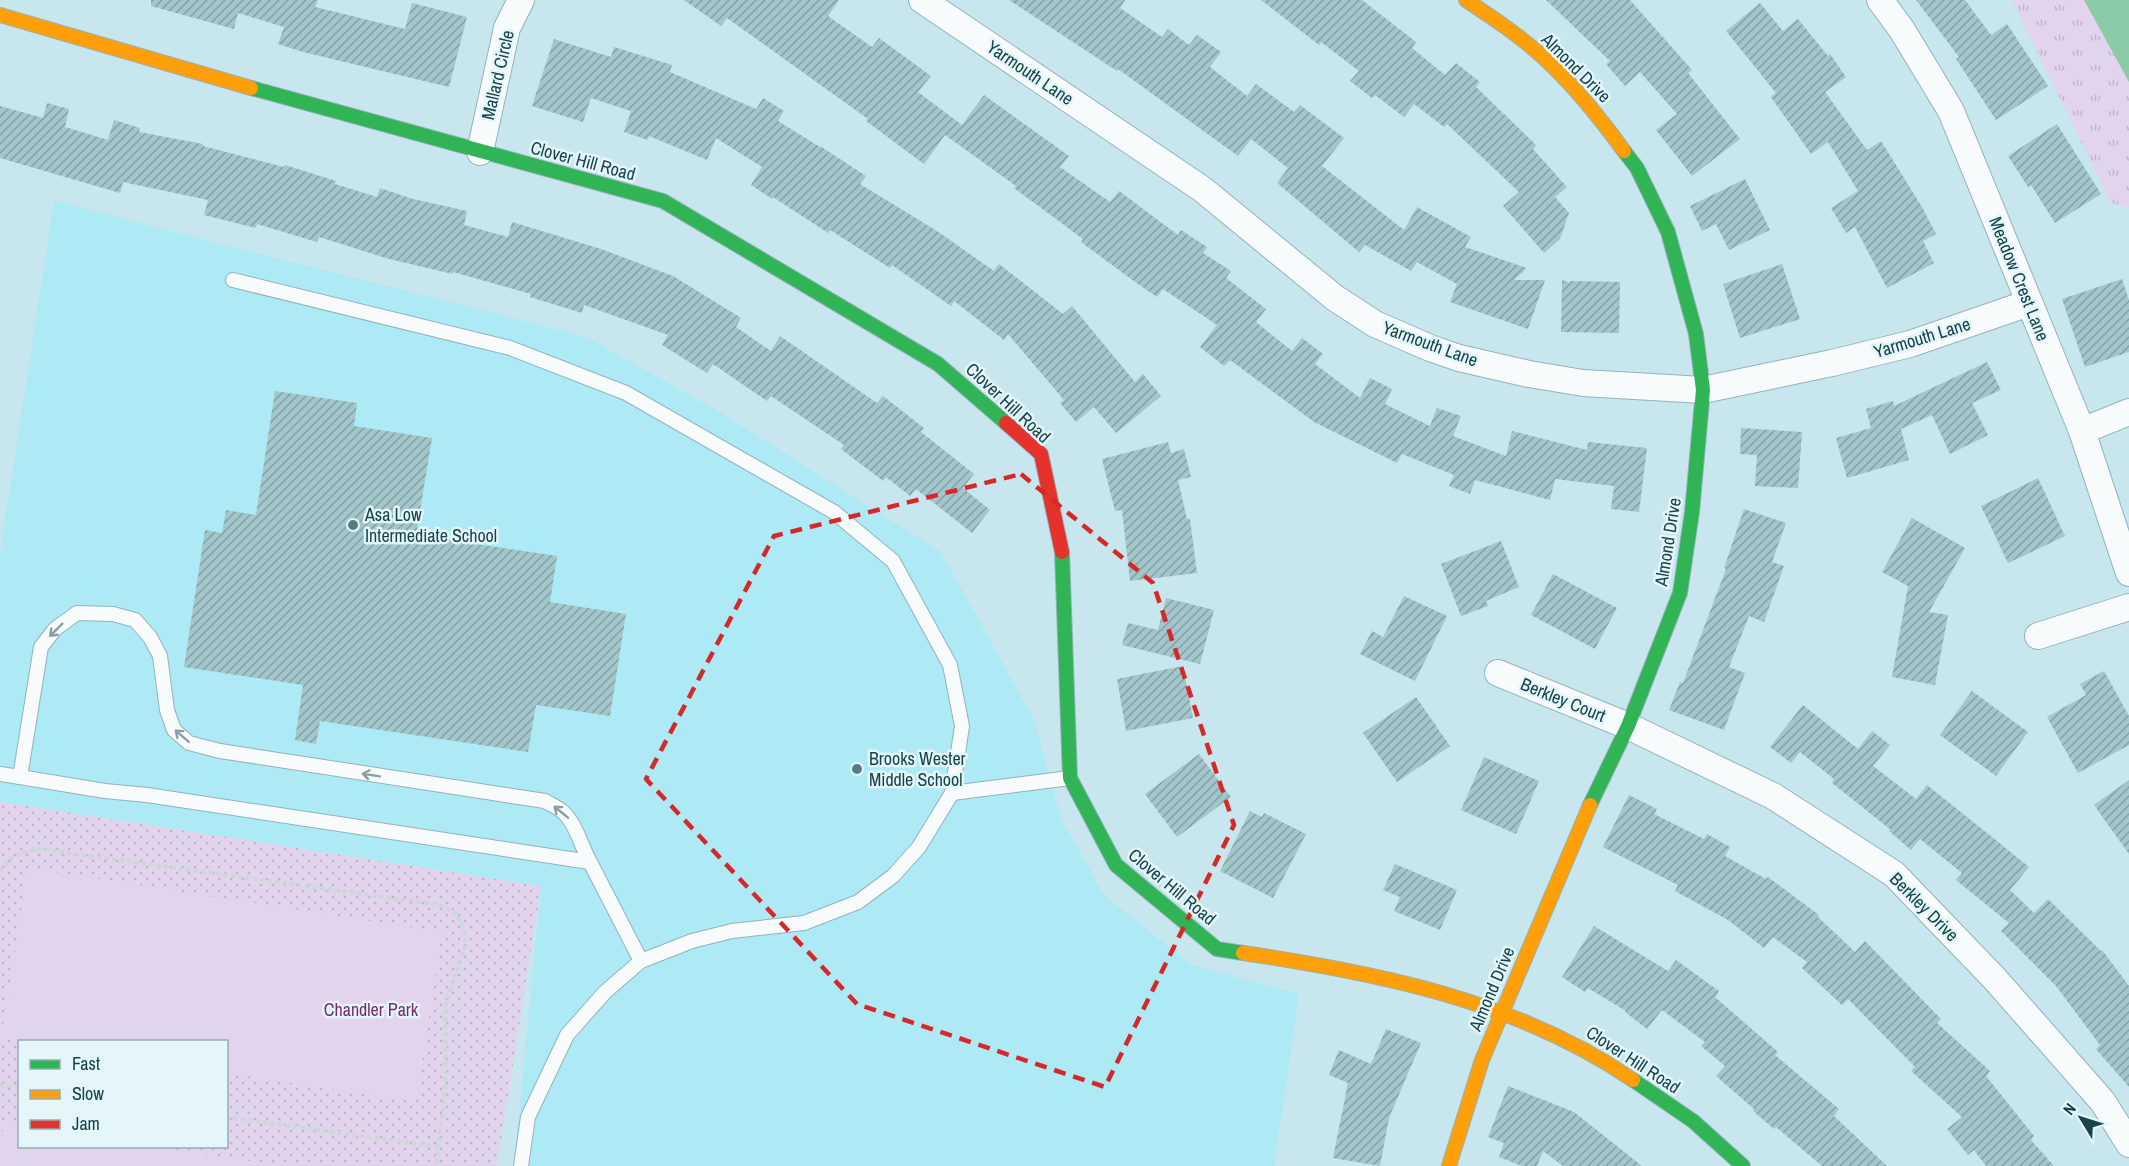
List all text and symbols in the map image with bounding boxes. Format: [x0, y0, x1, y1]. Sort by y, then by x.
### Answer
street label: Almond Drive [1535, 26, 1617, 108]
street label: Mallard Circle [475, 28, 520, 122]
street label: Yarmouth Lane [982, 34, 1079, 111]
street label: Clover Hill Road [528, 135, 638, 186]
street label: Meadow Crest Lane [1983, 213, 2056, 345]
street label: Yarmouth Lane [1870, 311, 1973, 364]
street label: Yarmouth Lane [1379, 315, 1481, 372]
street label: Clover Hill Road [961, 357, 1056, 448]
street label: Almond Drive [1648, 496, 1687, 589]
place label: Asa Low Intermediate School [364, 502, 497, 548]
marker: Asa Low Intermediate School [346, 518, 360, 532]
one-way arrow [49, 623, 63, 638]
street label: Berkley Court [1517, 671, 1609, 728]
one-way arrow [175, 729, 190, 743]
place label: Brooks Wester Middle School [869, 746, 966, 792]
marker: Brooks Wester Middle School [850, 762, 864, 776]
one-way arrow [362, 770, 381, 781]
one-way arrow [553, 806, 569, 819]
street label: Clover Hill Road [1123, 843, 1222, 931]
street label: Berkley Drive [1884, 866, 1965, 947]
street label: Almond Drive [1462, 943, 1521, 1036]
park label: Chandler Park [324, 997, 419, 1022]
street label: Clover Hill Road [1581, 1020, 1685, 1099]
legend [18, 1040, 228, 1148]
text: Fast [72, 1051, 100, 1076]
text: Slow [72, 1081, 104, 1106]
north arrow [2051, 1088, 2111, 1148]
text: N [2058, 1098, 2081, 1119]
text: Jam [72, 1111, 100, 1136]

